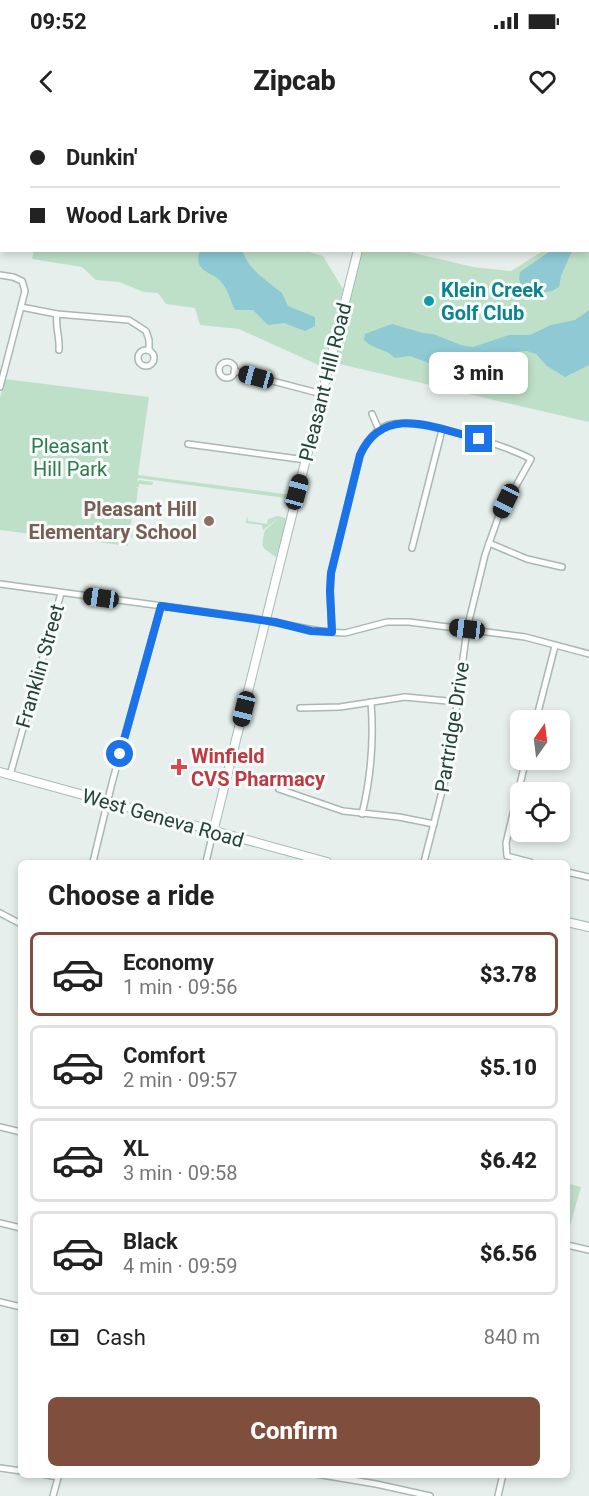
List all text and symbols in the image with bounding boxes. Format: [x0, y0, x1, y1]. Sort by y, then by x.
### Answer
text: 09:52 [30, 9, 87, 34]
icon: back [30, 65, 63, 98]
text: Zipcab [253, 65, 336, 97]
icon: heart [526, 65, 559, 98]
text: Dunkin' [66, 145, 137, 170]
text: Wood Lark Drive [66, 203, 228, 228]
place label: Klein Creek Golf Club [441, 278, 544, 325]
marker: Klein Creek Golf Club [422, 294, 436, 308]
street label: Pleasant Hill Road [294, 300, 356, 464]
callout: 3 min [430, 352, 528, 394]
text: 3 min [453, 361, 504, 385]
car [236, 364, 276, 390]
route end [465, 425, 492, 452]
park label: Pleasant Hill Park [31, 434, 109, 481]
car [284, 472, 310, 512]
car [490, 481, 522, 521]
place label: Pleasant Hill Elementary School [29, 497, 197, 544]
marker: Pleasant Hill Elementary School [202, 514, 216, 528]
car [82, 587, 120, 609]
street label: Franklin Street [11, 601, 69, 731]
car [448, 618, 486, 640]
street label: Partridge Drive [430, 660, 474, 794]
car [231, 689, 257, 729]
north arrow [510, 710, 570, 770]
map controls [510, 710, 570, 842]
route start [106, 740, 133, 767]
place label: Winfield CVS Pharmacy [191, 744, 326, 791]
marker: Winfield CVS Pharmacy [172, 760, 186, 774]
button: locate [510, 782, 570, 842]
street label: West Geneva Road [79, 783, 247, 853]
text: Choose a ride [48, 880, 214, 912]
icon: car [51, 947, 105, 1001]
text: Economy [123, 950, 214, 975]
text: $3.78 [480, 962, 537, 987]
text: 1 min · 09:56 [123, 975, 238, 999]
icon: car [51, 1040, 105, 1094]
text: Comfort [123, 1043, 205, 1068]
text: $5.10 [480, 1055, 537, 1080]
text: 2 min · 09:57 [123, 1068, 238, 1092]
icon: car [51, 1133, 105, 1187]
text: XL [123, 1136, 149, 1161]
text: $6.42 [480, 1148, 537, 1173]
text: 3 min · 09:58 [123, 1161, 238, 1185]
icon: car [51, 1226, 105, 1280]
text: Black [123, 1229, 178, 1254]
text: $6.56 [480, 1241, 537, 1266]
text: 4 min · 09:59 [123, 1254, 238, 1278]
icon: cash [48, 1321, 81, 1354]
text: Cash [96, 1325, 146, 1350]
text: 840 m [484, 1325, 540, 1349]
button: Confirm [48, 1397, 540, 1466]

